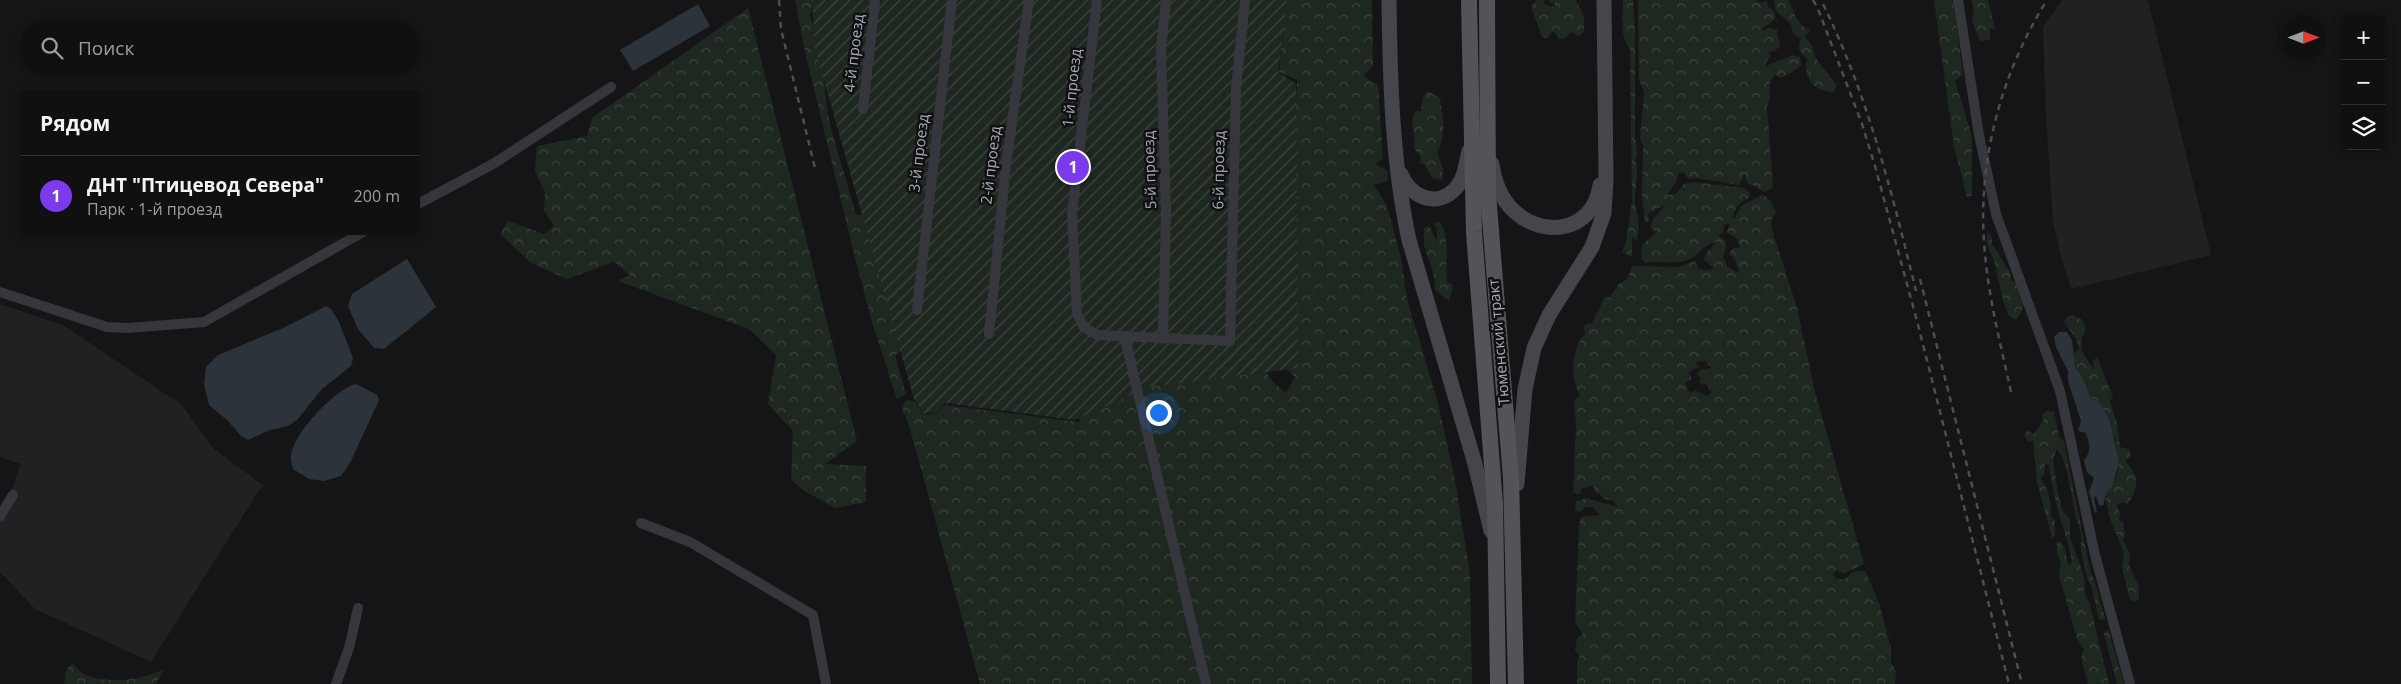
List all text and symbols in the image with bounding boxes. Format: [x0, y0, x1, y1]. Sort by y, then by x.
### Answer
street label: 4-й проезд [838, 12, 868, 93]
north arrow [2281, 15, 2326, 60]
map controls [2341, 15, 2386, 150]
button: + [2341, 15, 2386, 60]
search box [20, 20, 420, 75]
icon: search [38, 34, 66, 62]
text: Поиск [78, 35, 134, 61]
street label: 1-й проезд [1057, 47, 1085, 128]
button: − [2341, 60, 2386, 105]
button: layers [2341, 105, 2386, 150]
text: Рядом [40, 109, 110, 137]
street label: 3-й проезд [903, 112, 933, 193]
street label: 2-й проезд [975, 124, 1005, 205]
street label: 5-й проезд [1138, 130, 1160, 210]
street label: 6-й проезд [1207, 130, 1229, 209]
pin: 1 [1057, 148, 1089, 186]
text: ДНТ "Птицевод Севера" [87, 172, 324, 198]
text: 1 [51, 185, 61, 207]
text: 200 m [354, 185, 400, 207]
text: Парк · 1-й проезд [87, 198, 222, 220]
street label: Тюменский тракт [1483, 278, 1513, 406]
your location [1146, 400, 1172, 426]

